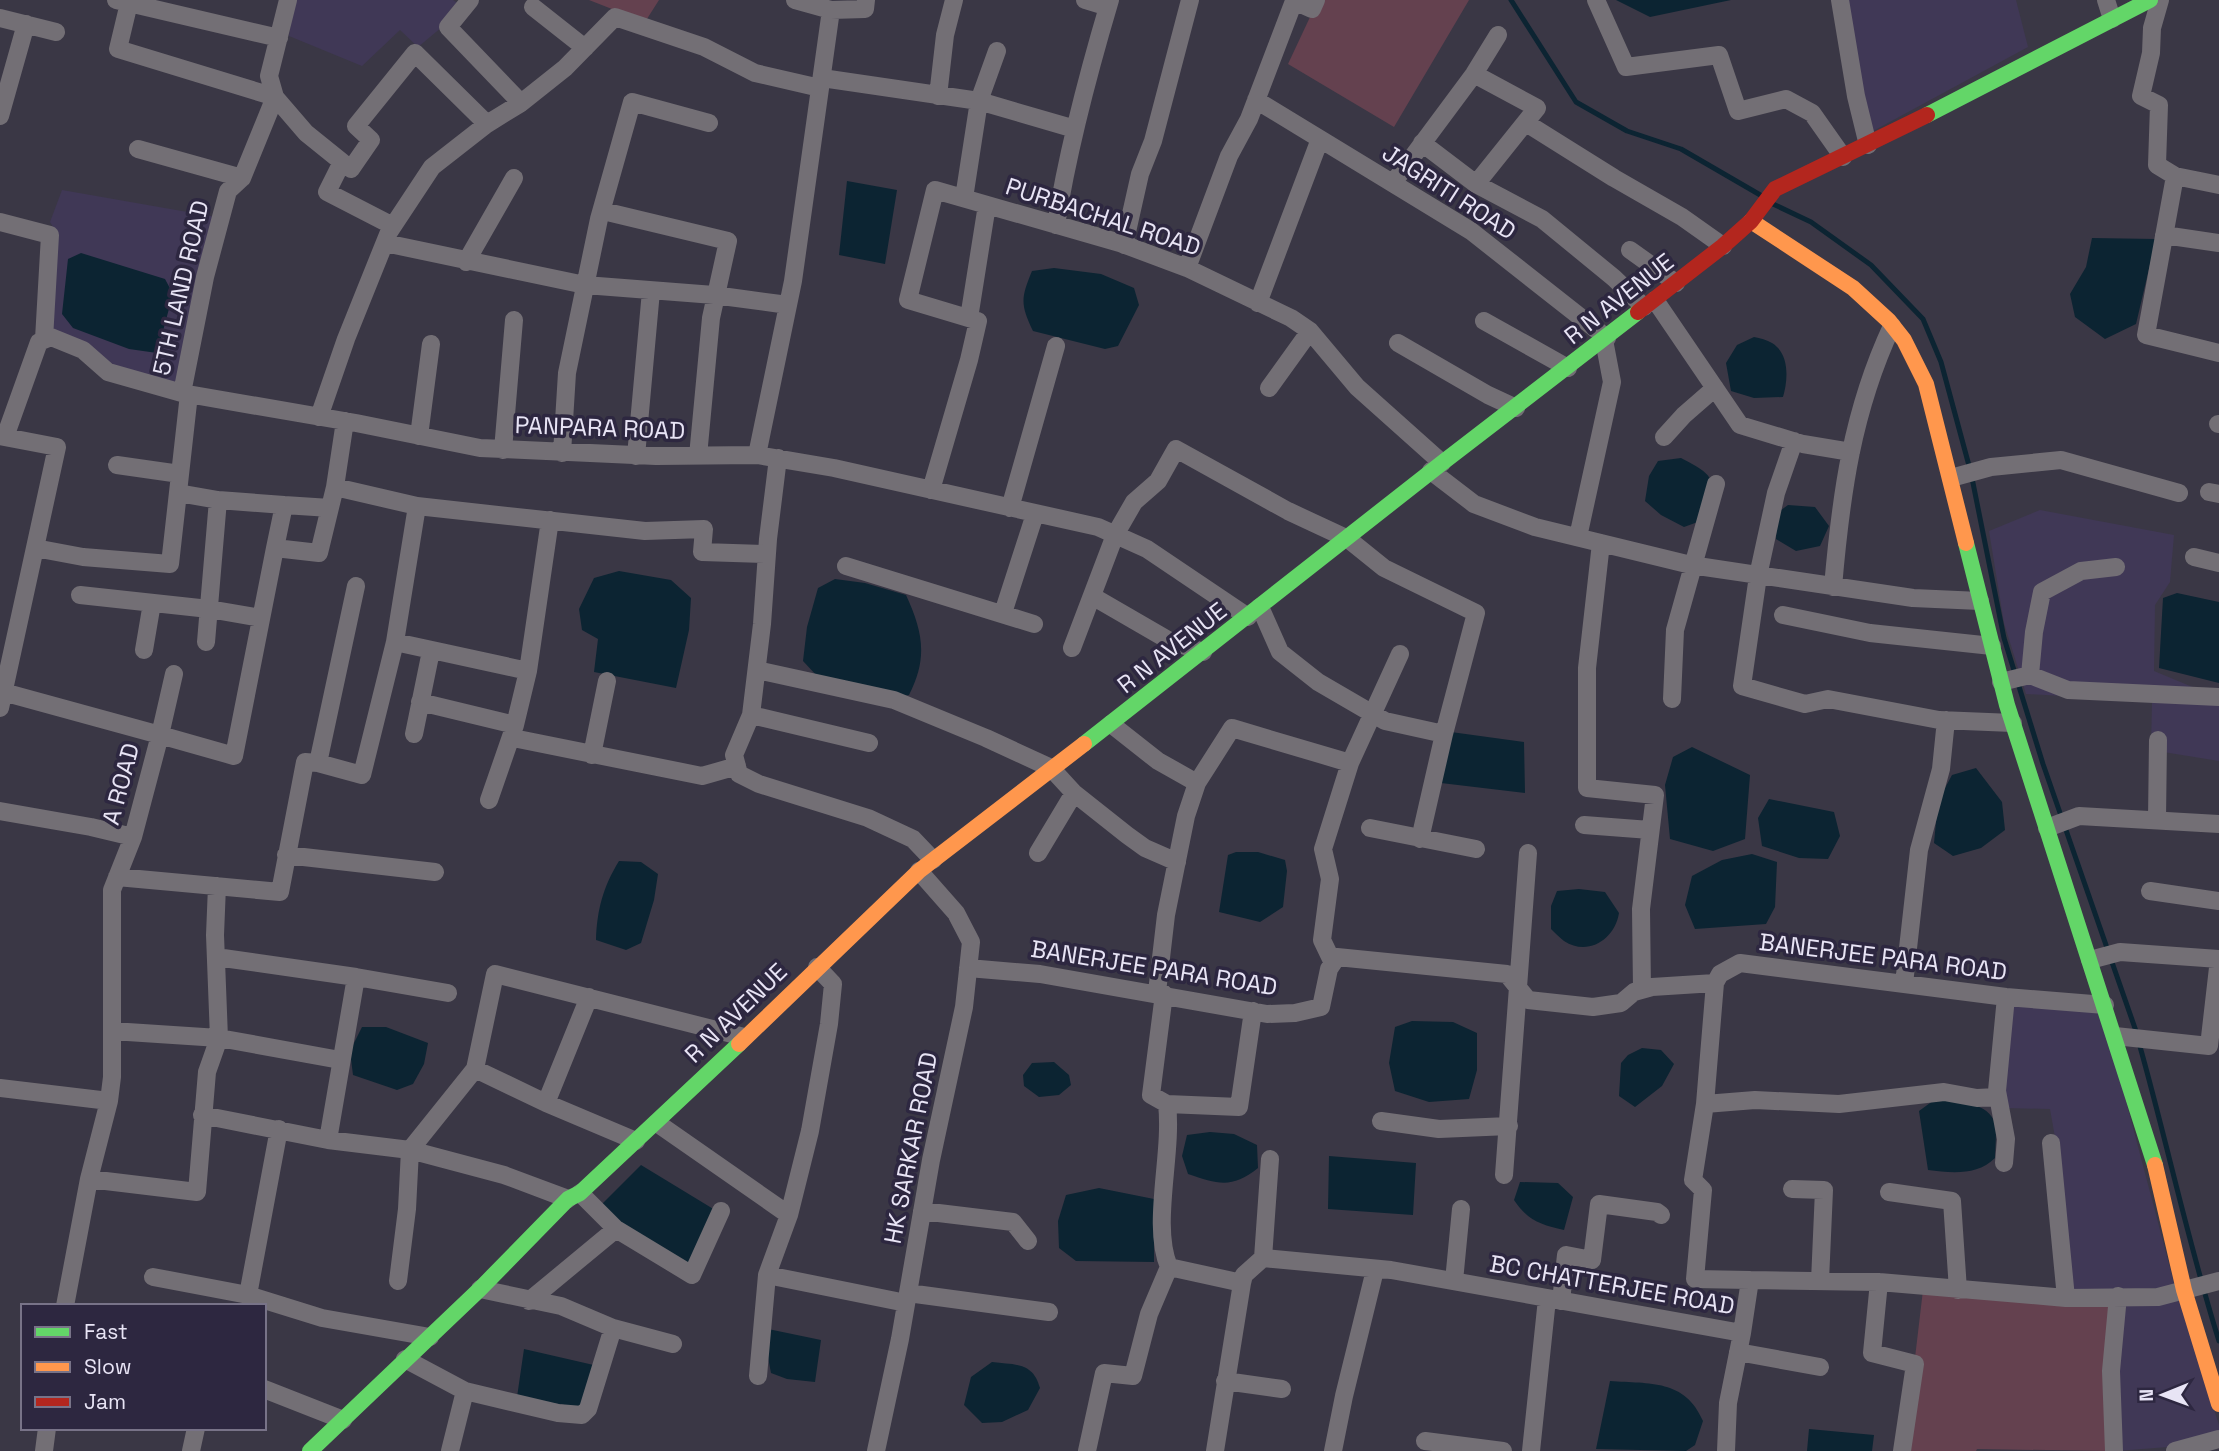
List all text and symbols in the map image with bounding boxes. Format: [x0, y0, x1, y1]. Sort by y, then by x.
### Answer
street label: JAGRITI ROAD [1377, 137, 1522, 246]
street label: PURBACHAL ROAD [1002, 170, 1205, 263]
street label: 5TH LAND ROAD [145, 197, 216, 378]
street label: R N AVENUE [1558, 246, 1680, 351]
street label: PANPARA ROAD [514, 409, 686, 446]
street label: R N AVENUE [1111, 595, 1233, 700]
street label: A ROAD [95, 740, 146, 828]
street label: BANERJEE PARA ROAD [1757, 926, 2009, 987]
street label: BANERJEE PARA ROAD [1029, 933, 1280, 1002]
street label: R N AVENUE [678, 956, 793, 1069]
street label: HK SARKAR ROAD [877, 1049, 944, 1246]
street label: BC CHATTERJEE ROAD [1487, 1248, 1737, 1321]
legend [21, 1304, 266, 1430]
text: Fast [84, 1318, 128, 1345]
text: Slow [84, 1353, 132, 1380]
north arrow [2128, 1360, 2198, 1430]
text: Jam [84, 1388, 126, 1415]
text: N [2134, 1389, 2159, 1402]

